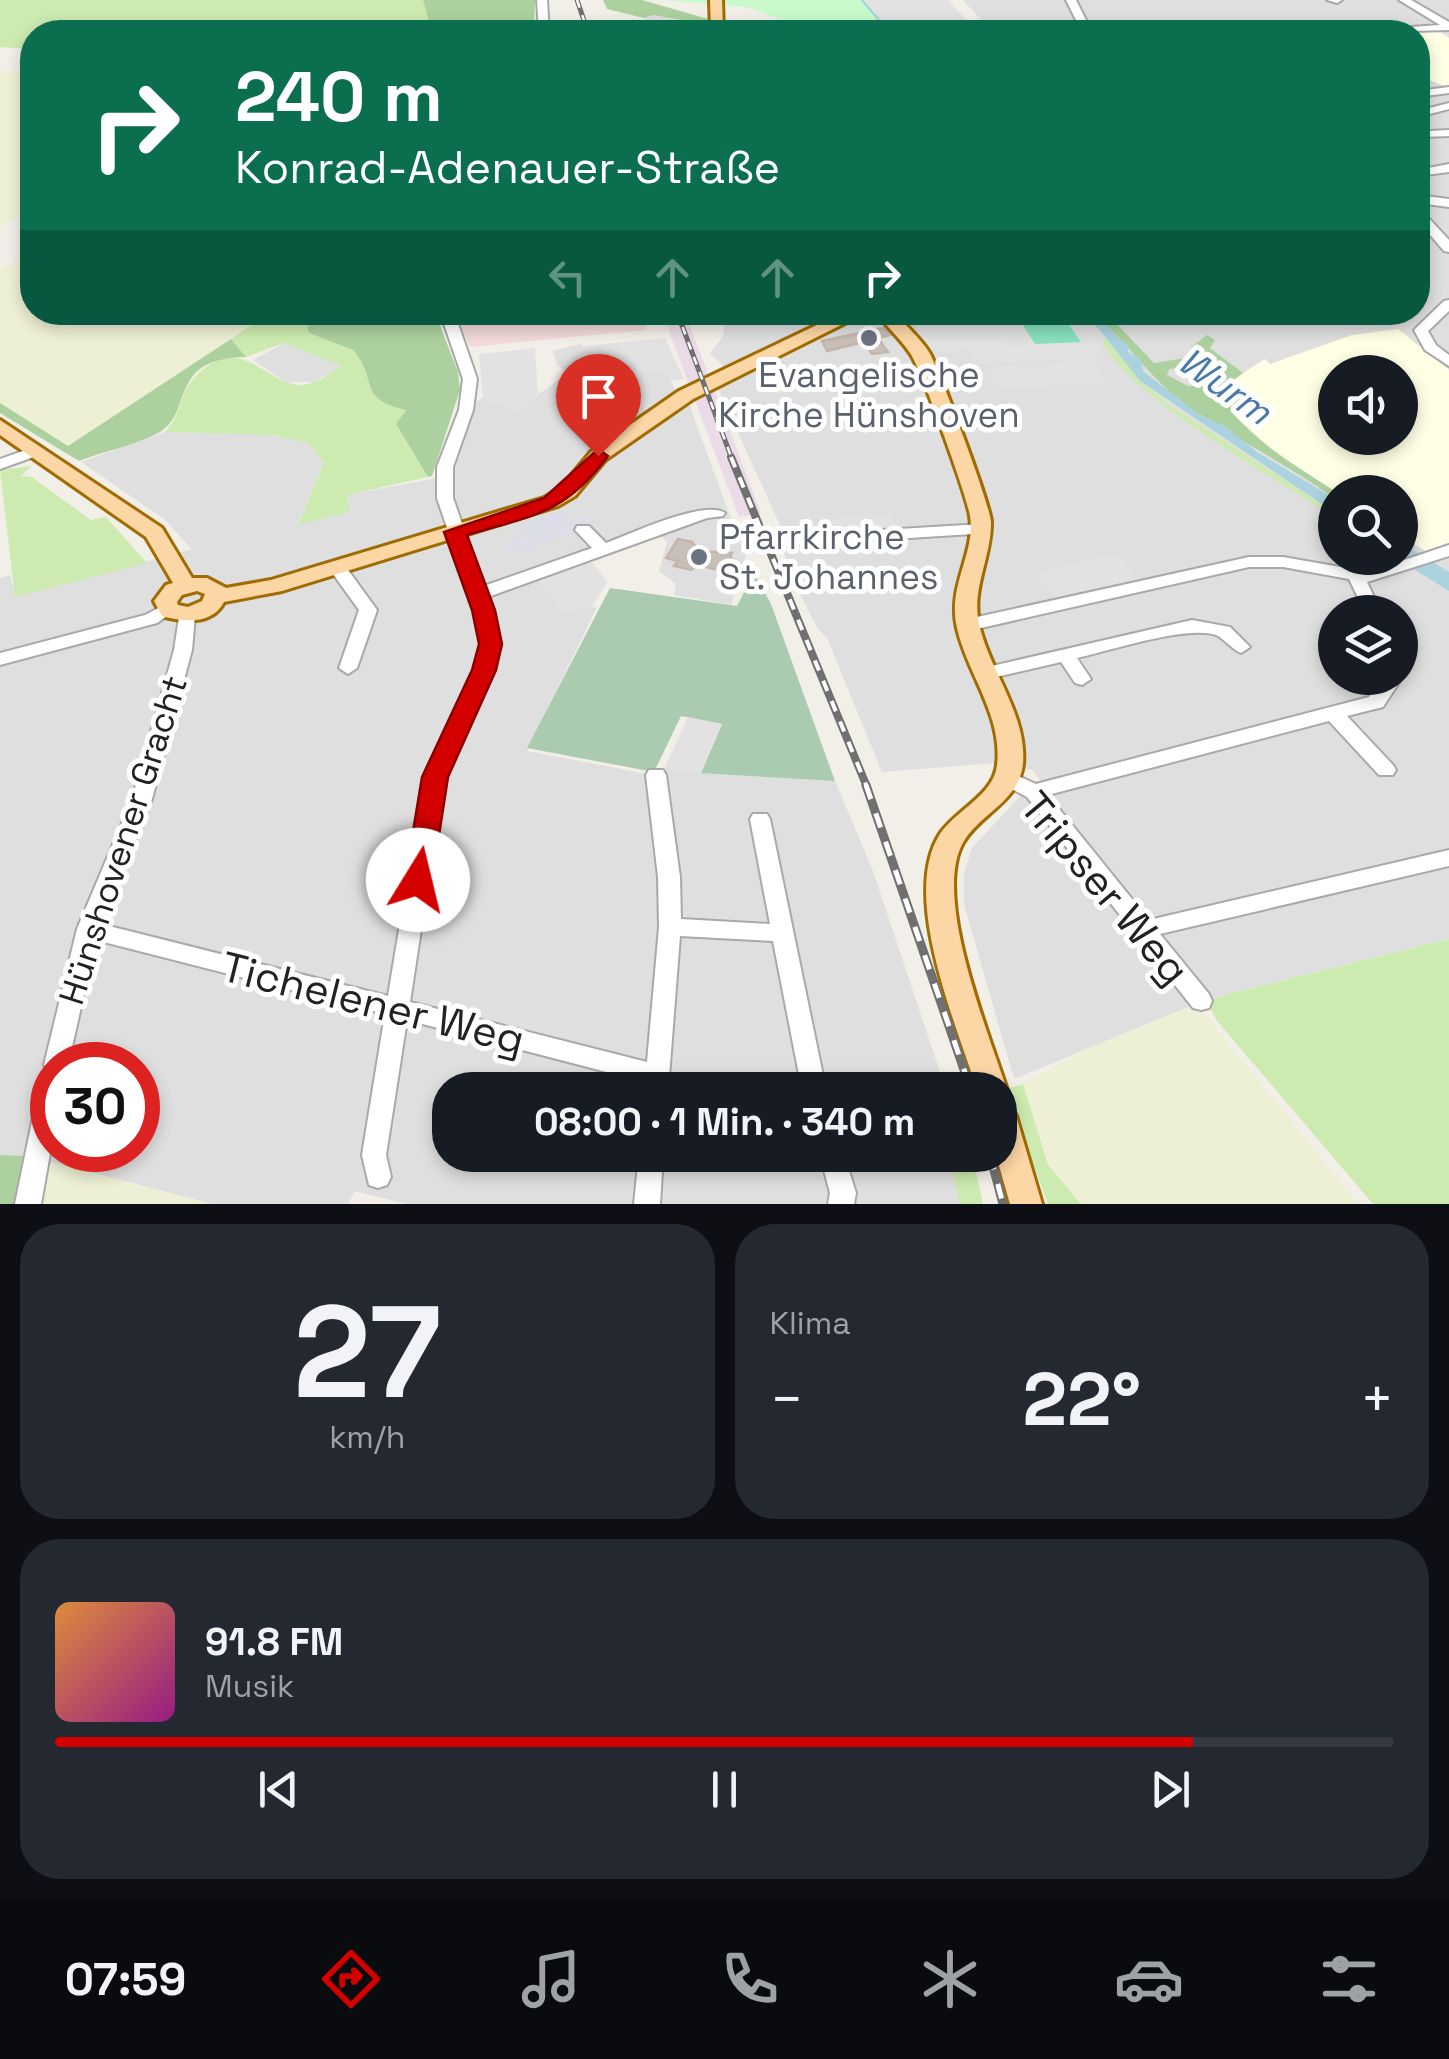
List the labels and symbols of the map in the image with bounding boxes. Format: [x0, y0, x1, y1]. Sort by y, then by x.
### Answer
marker: Evangelische Kirche Hünshoven [858, 327, 880, 349]
water label: Wurm [1169, 337, 1282, 436]
place label: Evangelische Kirche Hünshoven [718, 353, 1020, 437]
pin [556, 354, 641, 457]
place label: Pfarrkirche St. Johannes [719, 515, 938, 599]
marker: Pfarrkirche St. Johannes [688, 546, 710, 568]
street label: Hünshovener Gracht [49, 670, 197, 1010]
street label: Tripser Weg [1009, 781, 1201, 995]
position arrow [366, 828, 470, 932]
street label: Tichelener Weg [216, 940, 530, 1066]
speed limit sign: 30 [30, 1042, 160, 1172]

